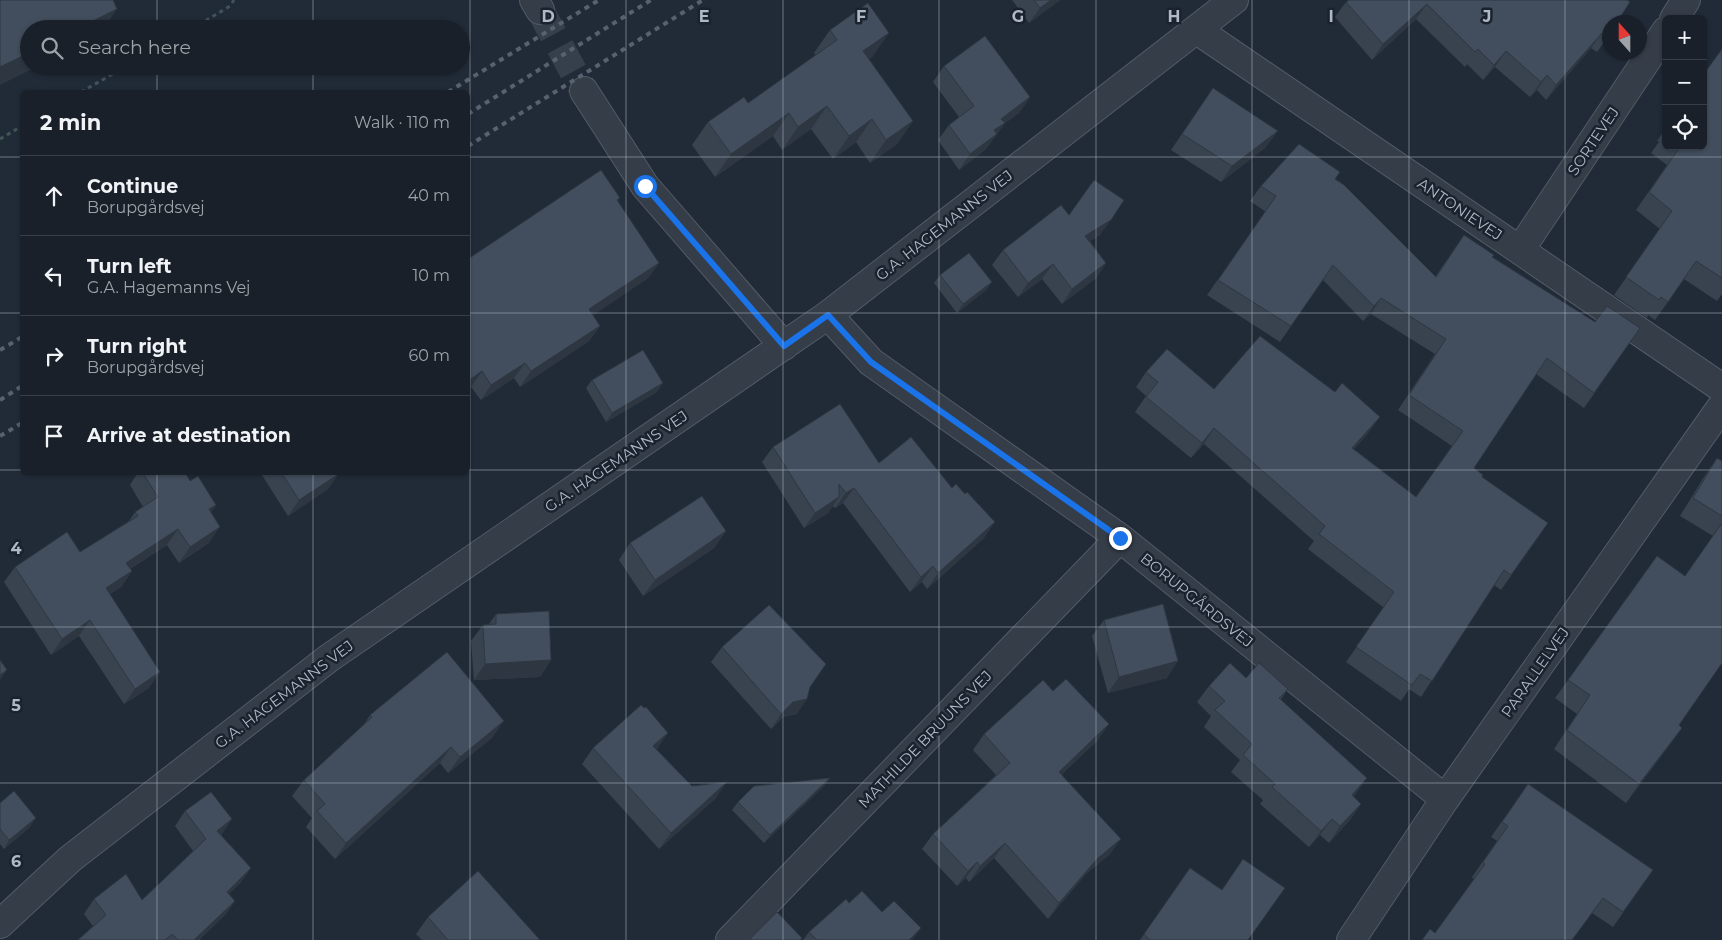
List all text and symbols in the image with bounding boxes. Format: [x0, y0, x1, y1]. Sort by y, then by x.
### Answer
text: D [541, 7, 555, 26]
text: E [699, 7, 709, 26]
text: F [856, 7, 866, 26]
text: G [1012, 7, 1024, 26]
text: H [1168, 7, 1180, 26]
text: I [1328, 7, 1334, 26]
text: J [1482, 7, 1491, 26]
north arrow [1602, 15, 1647, 60]
map controls [1662, 15, 1707, 150]
button: + [1662, 15, 1707, 60]
search box [20, 20, 470, 75]
icon: search [38, 34, 66, 62]
text: Search here [78, 36, 191, 59]
button: − [1662, 60, 1707, 105]
street label: SORTEVEJ [1563, 103, 1623, 179]
button: locate [1662, 105, 1707, 150]
text: 2 min [40, 110, 101, 135]
text: Walk · 110 m [354, 113, 450, 132]
street label: G.A. HAGEMANNS VEJ [872, 166, 1016, 284]
street label: ANTONIEVEJ [1414, 174, 1506, 244]
text: Continue [87, 175, 178, 198]
route start [634, 175, 657, 198]
icon: ahead [40, 182, 68, 210]
text: 40 m [408, 186, 450, 205]
text: Borupgårdsvej [87, 198, 205, 217]
text: Turn left [87, 255, 172, 278]
icon: left [40, 262, 68, 290]
text: 10 m [412, 266, 450, 285]
text: G.A. Hagemanns Vej [87, 278, 250, 297]
text: Turn right [87, 335, 187, 358]
icon: right [40, 342, 68, 370]
text: 60 m [408, 346, 450, 365]
text: Borupgårdsvej [87, 358, 205, 377]
street label: G.A. HAGEMANNS VEJ [541, 406, 691, 516]
icon: arrive [40, 422, 68, 450]
text: Arrive at destination [87, 424, 291, 447]
route end [1109, 527, 1132, 550]
text: 4 [10, 539, 22, 558]
street label: BORUPGÅRDSVEJ [1137, 549, 1257, 651]
street label: PARALLELVEJ [1497, 623, 1573, 721]
street label: G.A. HAGEMANNS VEJ [211, 636, 357, 752]
street label: MATHILDE BRUUNS VEJ [854, 666, 996, 812]
text: 5 [11, 696, 21, 715]
text: 6 [11, 852, 21, 871]

